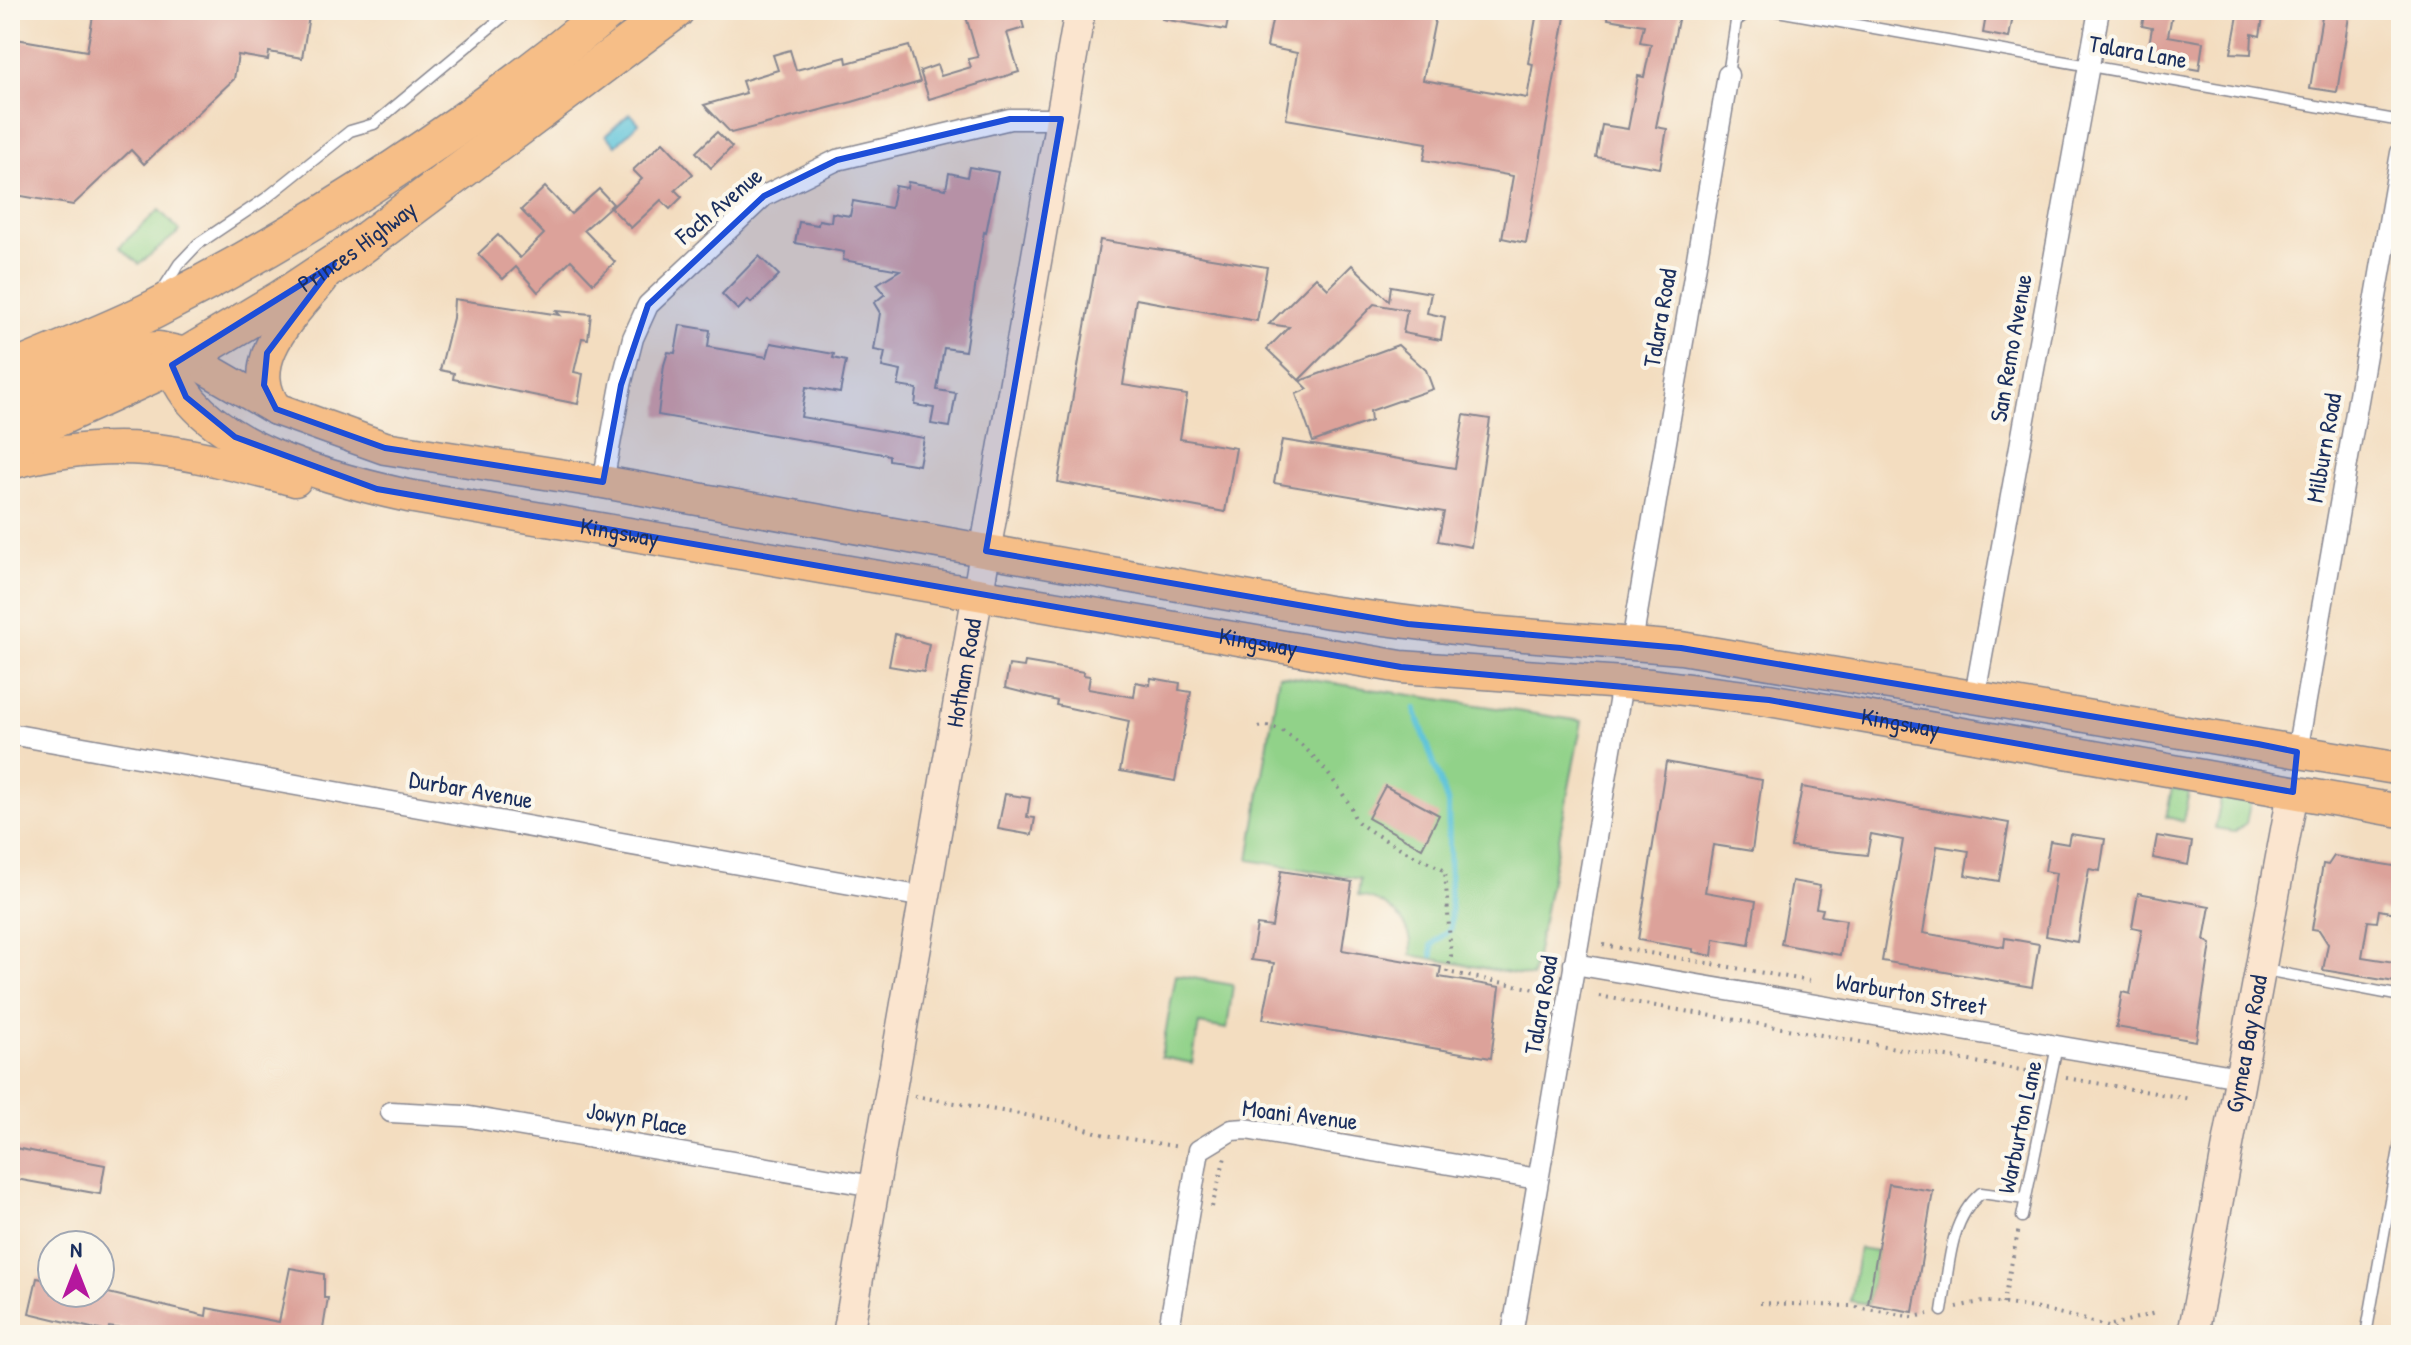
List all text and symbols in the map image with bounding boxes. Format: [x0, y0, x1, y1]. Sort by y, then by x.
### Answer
street label: Talara Lane [2086, 27, 2190, 75]
street label: Foch Avenue [667, 159, 769, 252]
street label: Princes Highway [291, 192, 422, 299]
street label: Talara Road [1635, 266, 1683, 370]
street label: San Remo Avenue [1981, 271, 2039, 424]
street label: Milburn Road [2298, 391, 2348, 505]
street label: Kingsway [578, 509, 662, 554]
street label: Hotham Road [938, 616, 988, 730]
street label: Kingsway [1217, 619, 1300, 664]
street label: Kingsway [1859, 699, 1943, 745]
street label: Durbar Avenue [407, 762, 536, 816]
street label: Talara Road [1516, 953, 1564, 1057]
street label: Warburton Street [1833, 964, 1990, 1022]
street label: Gymea Bay Road [2217, 972, 2274, 1115]
street label: Warburton Lane [1989, 1057, 2049, 1196]
street label: Moani Avenue [1241, 1091, 1360, 1137]
street label: Jowyn Place [584, 1093, 691, 1143]
north arrow [36, 1229, 116, 1309]
text: N [70, 1234, 82, 1264]

